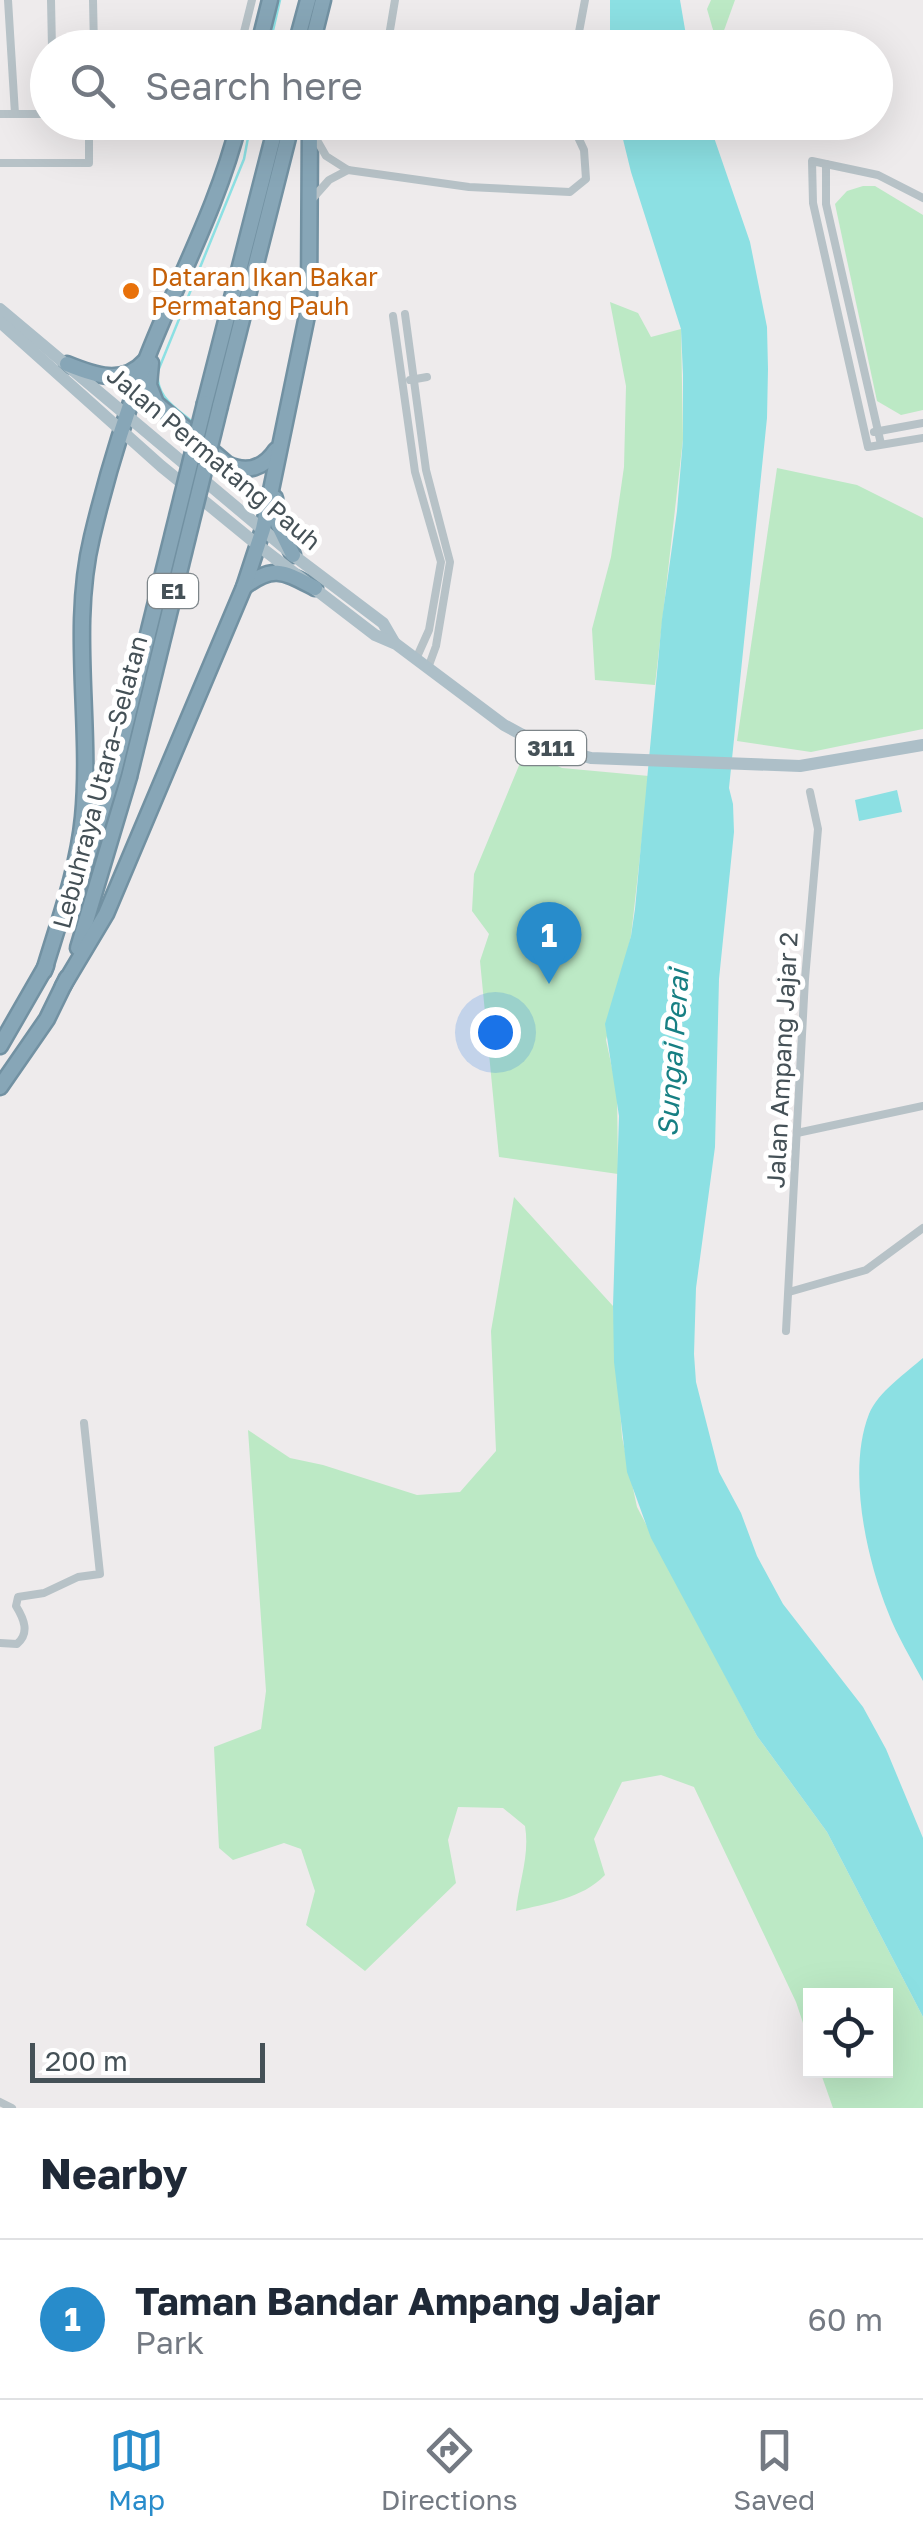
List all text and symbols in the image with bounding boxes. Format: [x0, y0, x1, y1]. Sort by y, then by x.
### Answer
search box [30, 30, 893, 140]
icon: search [65, 58, 120, 113]
text: Search here [145, 63, 363, 108]
place label: Dataran Ikan Bakar Permatang Pauh [151, 261, 378, 321]
marker: Dataran Ikan Bakar Permatang Pauh [120, 280, 142, 302]
street label: Jalan Permatang Pauh [101, 359, 328, 556]
road number: E1 [148, 574, 198, 608]
street label: Lebuhraya Utara–Selatan [45, 632, 154, 932]
road number: 3111 [516, 731, 586, 765]
pin: 1 [516, 902, 582, 984]
street label: Jalan Ampang Jajar 2 [759, 931, 804, 1189]
water label: Sungai Perai [650, 965, 695, 1138]
your location [470, 1007, 521, 1058]
map controls [803, 1988, 893, 2078]
button: locate [803, 1988, 893, 2078]
scale bar [30, 2038, 265, 2082]
text: 200 m [45, 2044, 128, 2077]
text: Nearby [40, 2148, 188, 2198]
text: Taman Bandar Ampang Jajar [135, 2278, 661, 2323]
text: 1 [64, 2300, 81, 2338]
text: 60 m [807, 2300, 883, 2338]
text: Park [135, 2323, 204, 2361]
tab: Map [108, 2423, 165, 2516]
tab: Directions [381, 2423, 518, 2516]
tab: Saved [733, 2423, 815, 2516]

